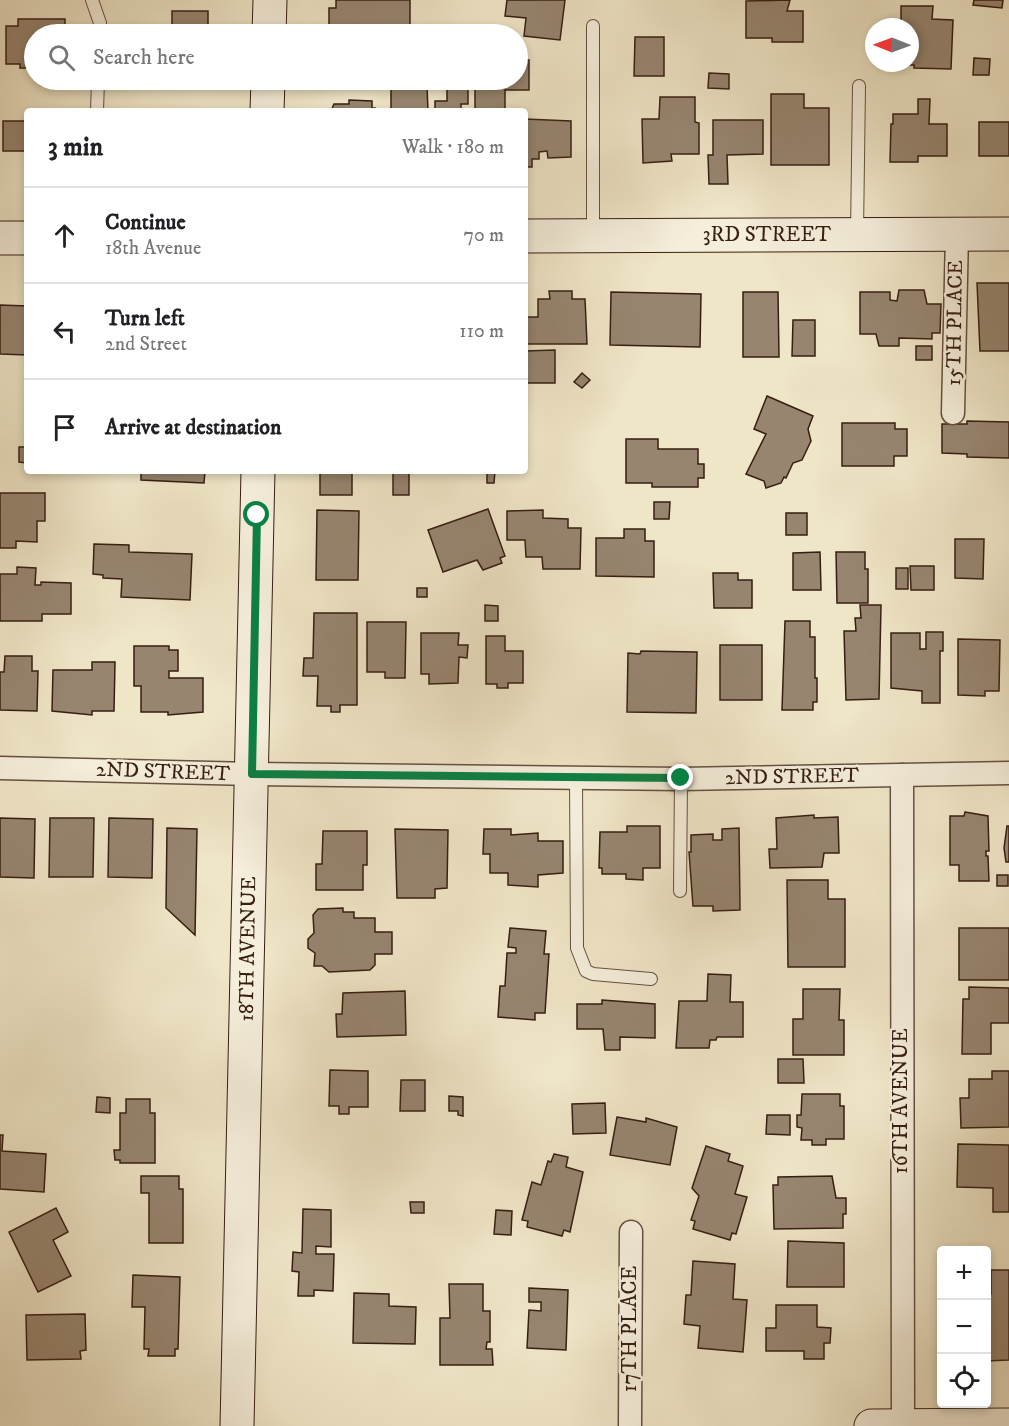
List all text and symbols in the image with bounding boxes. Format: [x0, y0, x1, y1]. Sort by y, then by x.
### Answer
north arrow [865, 18, 919, 72]
search box [24, 24, 528, 90]
icon: search [45, 41, 78, 74]
text: Search here [93, 44, 195, 71]
text: 3 min [48, 131, 103, 164]
text: Walk · 180 m [402, 135, 504, 160]
text: Continue [105, 209, 186, 236]
icon: ahead [48, 219, 81, 252]
street label: 3RD STREET [703, 222, 831, 248]
text: 70 m [463, 223, 504, 248]
text: 18th Avenue [105, 236, 201, 261]
street label: 15TH PLACE [941, 260, 969, 386]
text: Turn left [105, 305, 185, 332]
icon: left [48, 315, 81, 348]
text: 110 m [459, 319, 504, 344]
text: 2nd Street [105, 332, 187, 357]
icon: arrive [48, 411, 81, 444]
text: Arrive at destination [105, 414, 282, 441]
route start [243, 501, 269, 527]
street label: 2ND STREET [95, 757, 231, 787]
street label: 2ND STREET [725, 763, 859, 791]
route end [667, 764, 693, 790]
street label: 18TH AVENUE [234, 876, 262, 1022]
street label: 16TH AVENUE [888, 1028, 914, 1174]
map controls [937, 1246, 991, 1408]
button: + [937, 1246, 991, 1300]
street label: 17TH PLACE [617, 1266, 643, 1392]
button: − [937, 1300, 991, 1354]
button: locate [937, 1354, 991, 1408]

